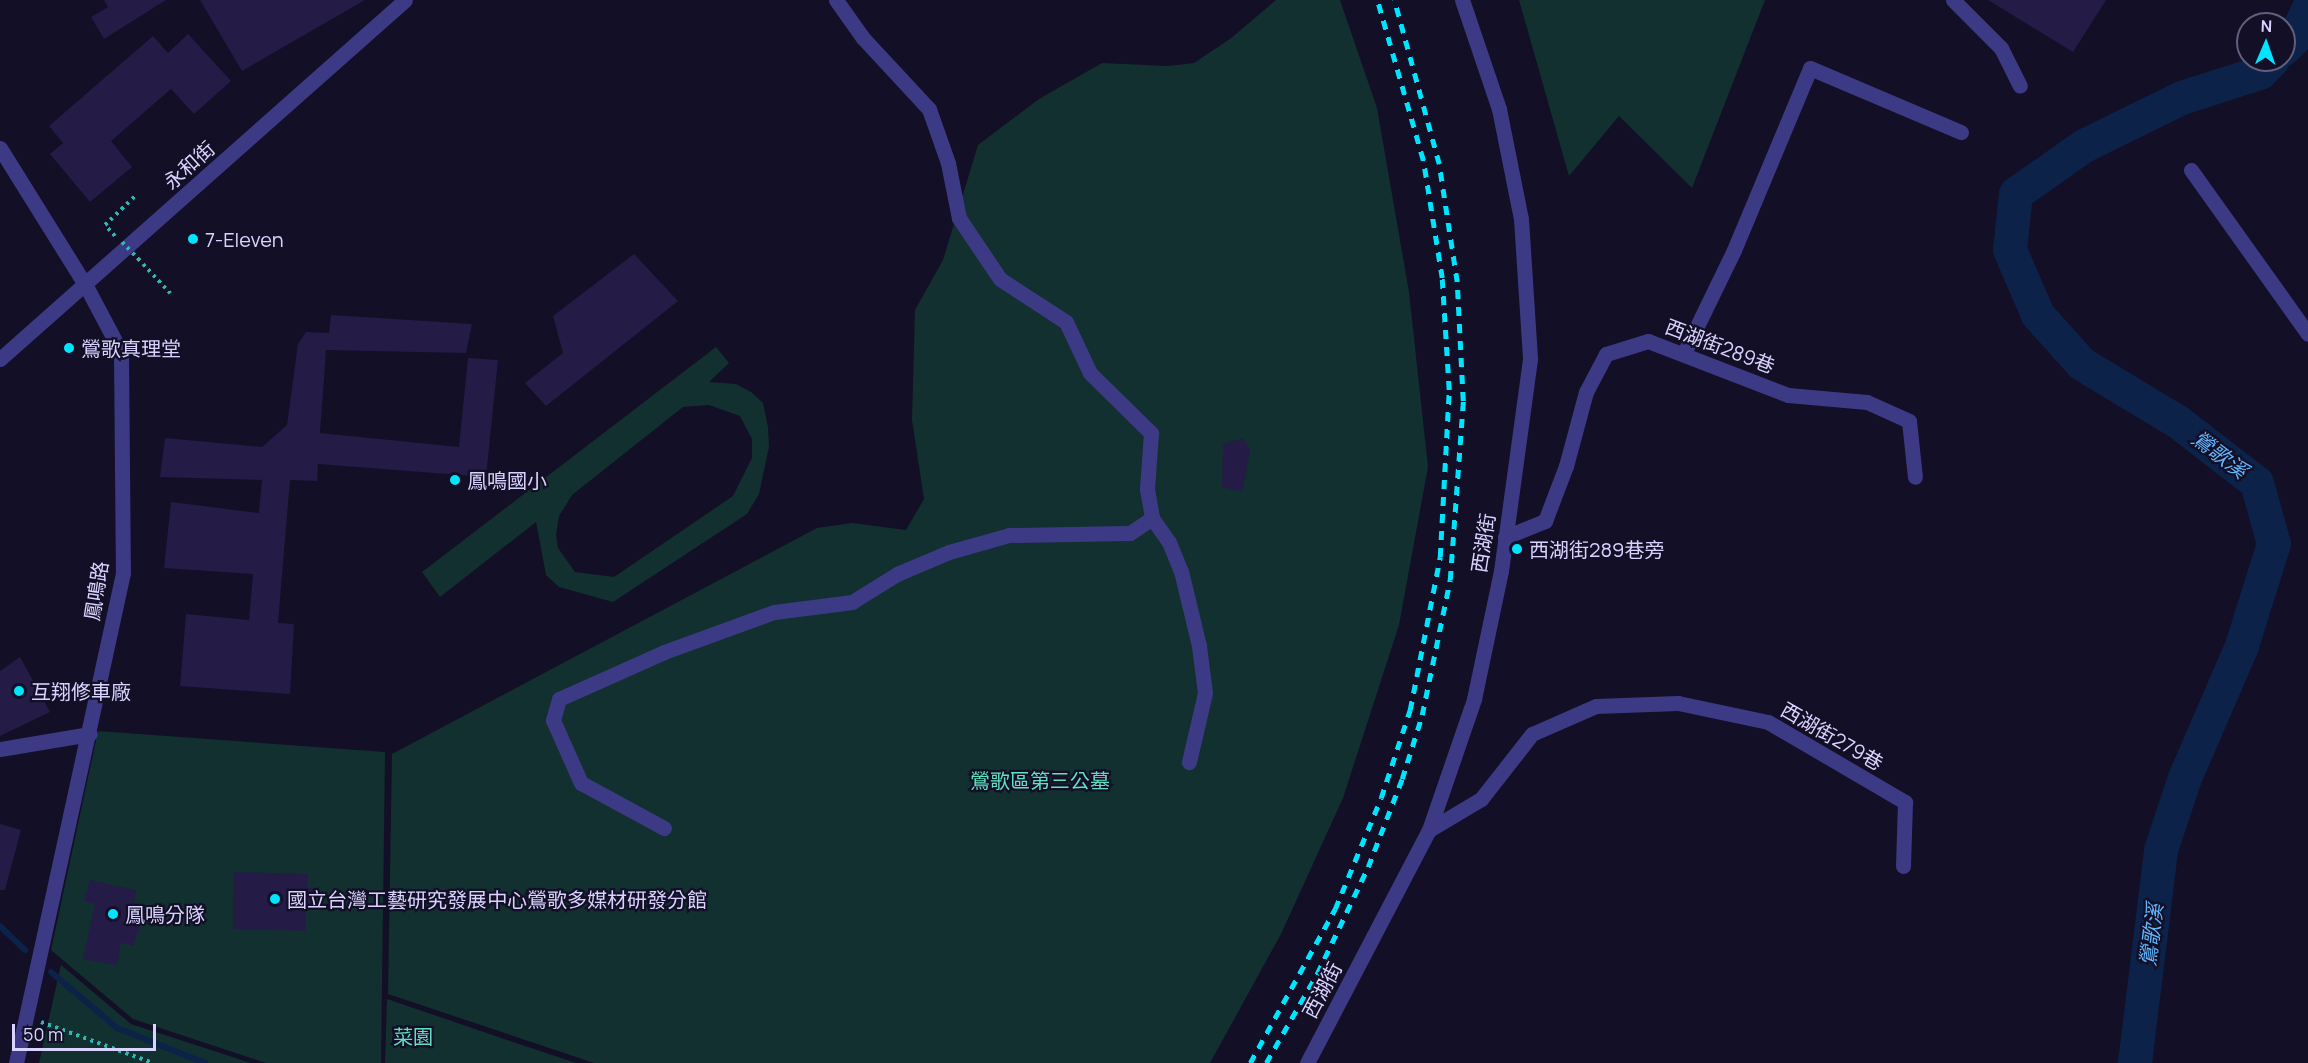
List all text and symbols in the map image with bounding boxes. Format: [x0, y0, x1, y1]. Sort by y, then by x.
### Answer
north arrow [2236, 12, 2296, 72]
text: N [2260, 15, 2273, 37]
street label: 永和街 [159, 136, 219, 194]
place label: 7-Eleven [205, 227, 284, 251]
marker: 7-Eleven [186, 232, 200, 246]
street label: 西湖街289巷 [1662, 314, 1778, 378]
place label: 鶯歌真理堂 [81, 336, 181, 360]
marker: 鶯歌真理堂 [62, 341, 76, 355]
water label: 鶯歌溪 [2187, 425, 2253, 483]
place label: 鳳鳴國小 [467, 468, 547, 492]
marker: 鳳鳴國小 [448, 473, 462, 487]
street label: 西湖街 [1466, 511, 1500, 575]
place label: 西湖街289巷旁 [1529, 537, 1664, 561]
marker: 西湖街289巷旁 [1510, 542, 1524, 556]
street label: 鳳鳴路 [79, 559, 113, 623]
place label: 互翔修車廠 [31, 679, 131, 703]
marker: 互翔修車廠 [12, 684, 26, 698]
street label: 西湖街279巷 [1777, 697, 1887, 775]
park label: 鶯歌區第三公墓 [970, 768, 1110, 792]
place label: 國立台灣工藝研究發展中心鶯歌多媒材研發分館 [287, 887, 707, 911]
marker: 國立台灣工藝研究發展中心鶯歌多媒材研發分館 [268, 892, 282, 906]
place label: 鳳鳴分隊 [125, 902, 205, 926]
water label: 鶯歌溪 [2135, 902, 2167, 968]
marker: 鳳鳴分隊 [106, 907, 120, 921]
street label: 西湖街 [1297, 958, 1347, 1022]
scale bar [15, 1012, 159, 1050]
text: 50 m [23, 1022, 63, 1046]
park label: 菜園 [393, 1024, 433, 1048]

